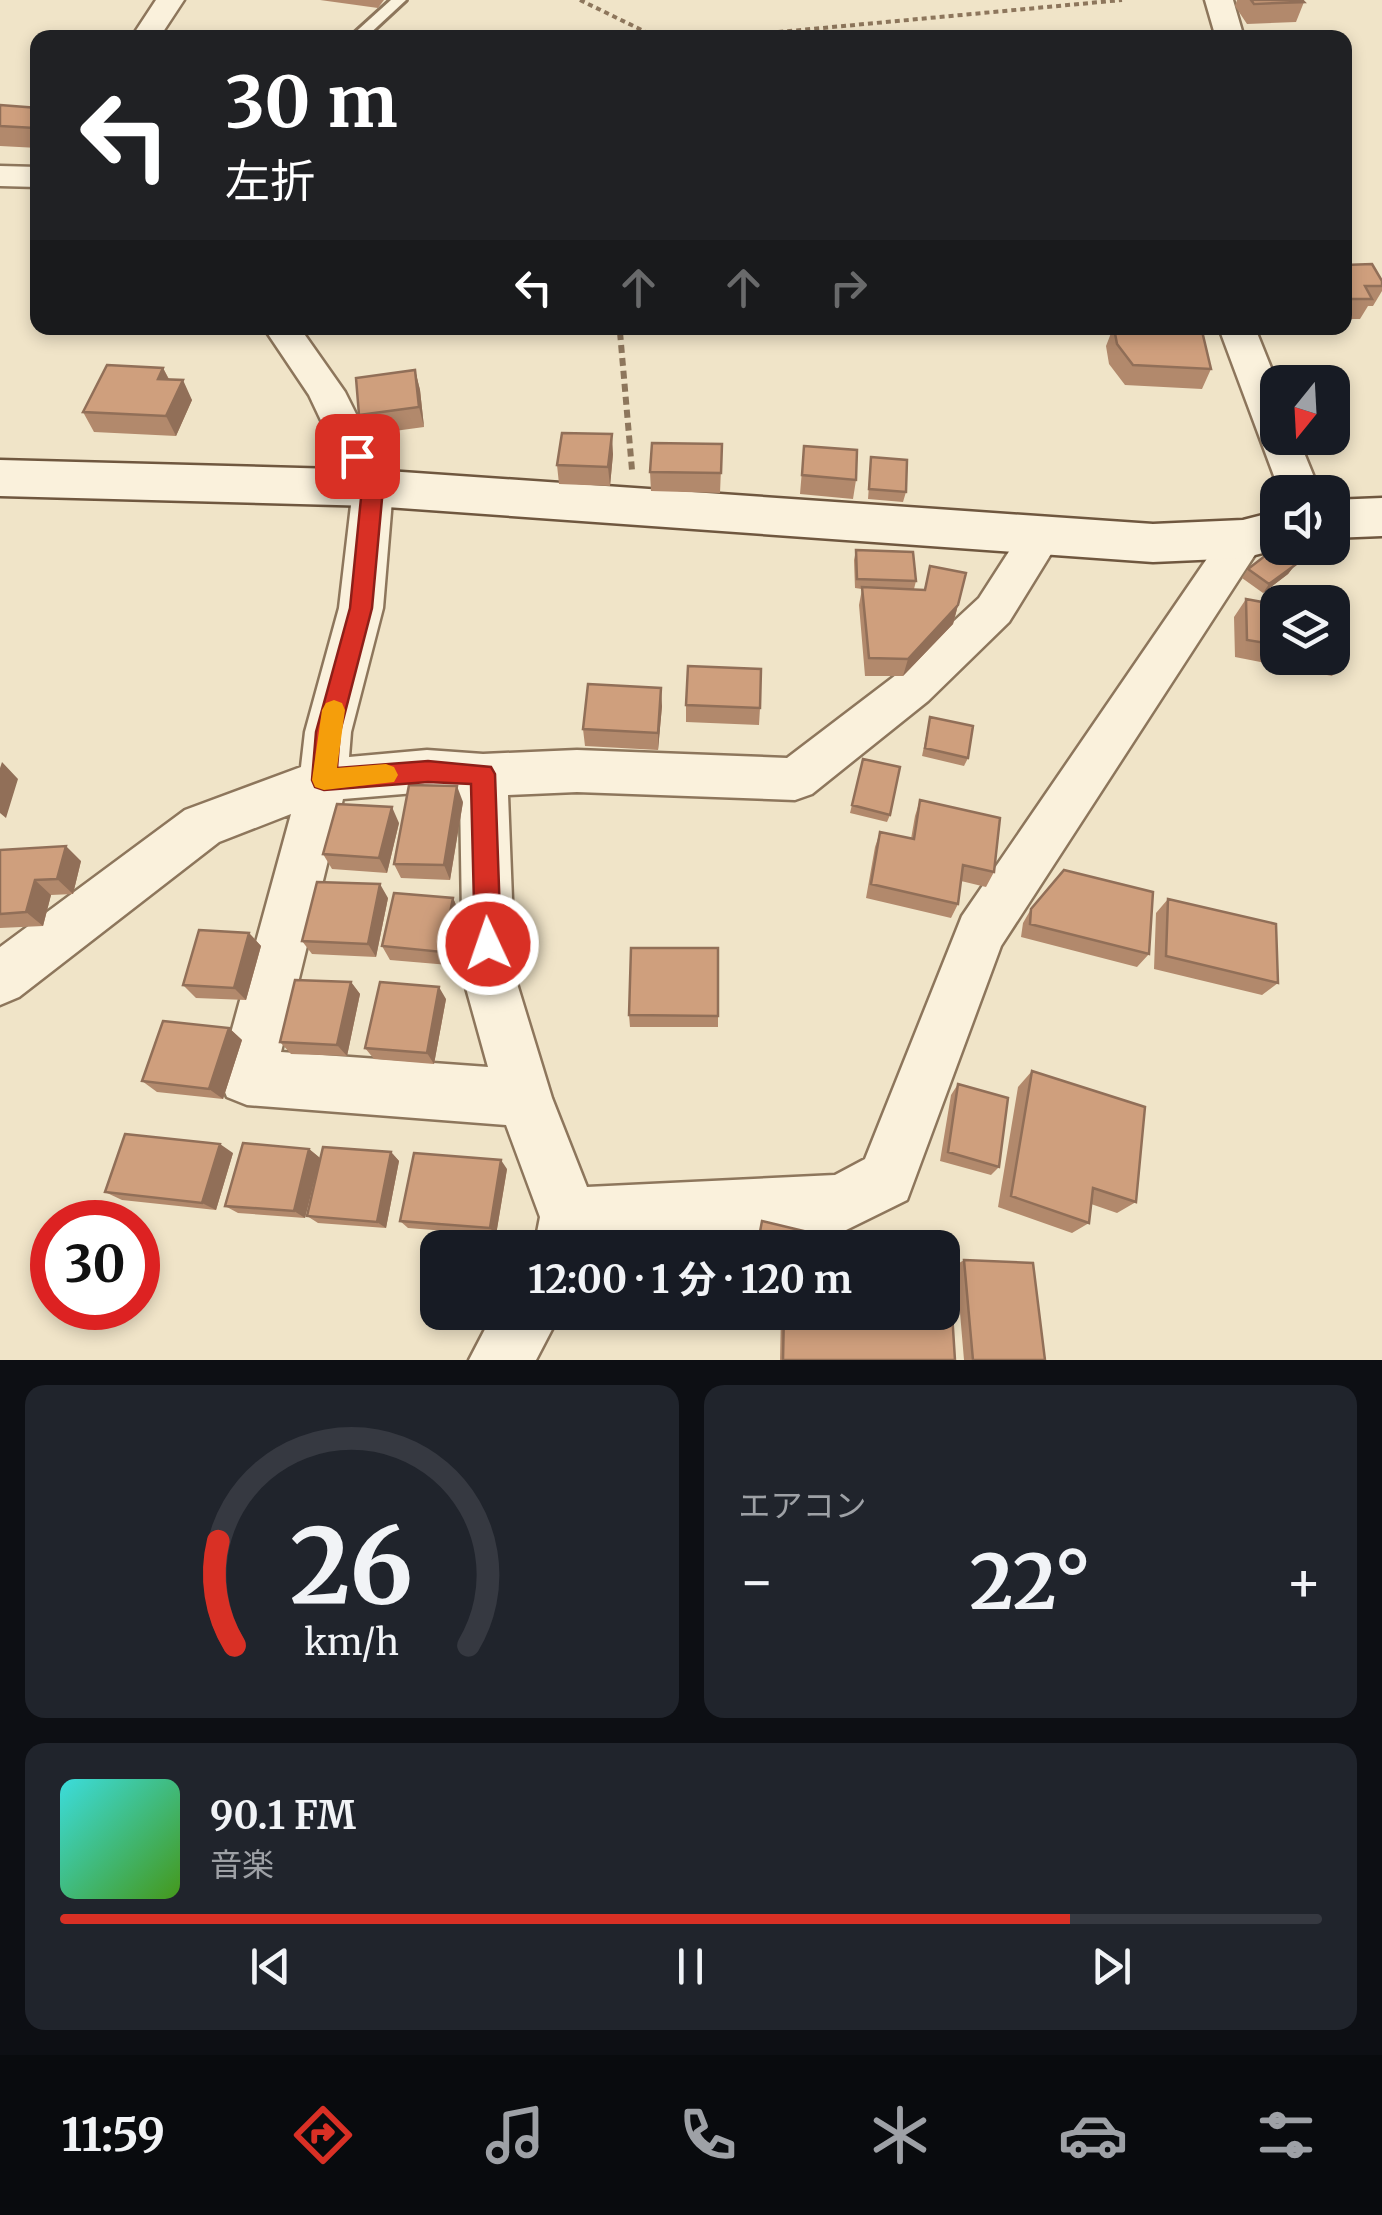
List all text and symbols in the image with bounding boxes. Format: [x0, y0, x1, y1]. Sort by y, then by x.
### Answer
text: 30 m [225, 58, 398, 146]
icon: left [60, 70, 190, 200]
text: 左折 [225, 153, 315, 209]
icon: left [506, 260, 561, 315]
icon: ahead [611, 260, 666, 315]
icon: ahead [716, 260, 771, 315]
icon: right [821, 260, 876, 315]
north arrow [1260, 365, 1350, 455]
map controls [1260, 365, 1350, 675]
pin [315, 414, 400, 499]
icon: arrive [330, 429, 385, 484]
button: sound [1260, 475, 1350, 565]
button: layers [1260, 585, 1350, 675]
position arrow [436, 892, 540, 996]
speed limit sign: 30 [30, 1200, 160, 1330]
text: 12:00 · 1 分 · 120 m [528, 1256, 852, 1303]
text: エアコン [739, 1486, 867, 1526]
text: 26 [290, 1501, 413, 1631]
text: 22° [969, 1535, 1091, 1629]
text: − [739, 1547, 775, 1616]
text: + [1285, 1547, 1322, 1616]
text: km/h [304, 1620, 399, 1665]
text: 90.1 FM [210, 1792, 356, 1839]
text: 音楽 [210, 1845, 274, 1885]
icon: previous [243, 1939, 298, 1994]
icon: pause [663, 1939, 718, 1994]
icon: next [1084, 1939, 1139, 1994]
icon: directions [288, 2100, 358, 2170]
icon: music [480, 2100, 550, 2170]
icon: phone [673, 2100, 743, 2170]
icon: climate [865, 2100, 935, 2170]
icon: car [1058, 2100, 1128, 2170]
icon: filters [1251, 2100, 1321, 2170]
text: 11:59 [61, 2107, 165, 2163]

